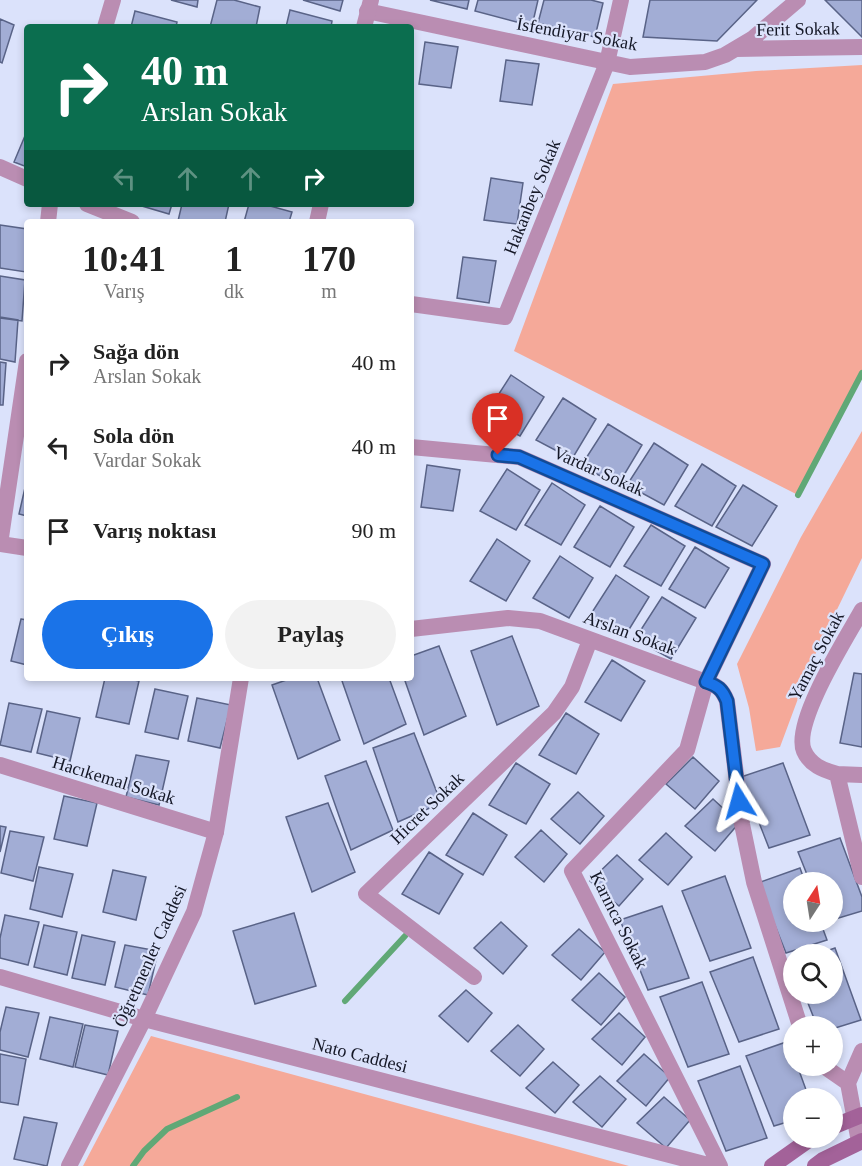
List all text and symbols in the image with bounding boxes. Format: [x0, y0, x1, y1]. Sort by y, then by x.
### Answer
street label: İsfendiyar Sokak [515, 14, 639, 54]
street label: Ferit Sokak [756, 18, 840, 40]
icon: right [42, 48, 120, 126]
text: 40 m [141, 48, 229, 94]
text: Arslan Sokak [141, 97, 287, 127]
street label: Hakanbey Sokak [500, 136, 564, 258]
icon: left [108, 162, 141, 195]
icon: ahead [171, 162, 204, 195]
icon: ahead [234, 162, 267, 195]
icon: right [297, 162, 330, 195]
text: 10:41 [82, 239, 166, 279]
text: 1 [225, 239, 243, 279]
text: 170 [302, 239, 356, 279]
text: Varış [103, 280, 145, 302]
text: dk [224, 280, 244, 302]
text: m [321, 280, 337, 302]
text: Sağa dön [93, 339, 179, 364]
icon: right [42, 347, 75, 380]
text: 40 m [351, 350, 396, 375]
text: Arslan Sokak [93, 365, 201, 387]
pin [472, 393, 523, 455]
icon: arrive [481, 402, 514, 435]
text: Sola dön [93, 423, 174, 448]
icon: left [42, 431, 75, 464]
text: 40 m [351, 434, 396, 459]
street label: Vardar Sokak [550, 442, 648, 500]
text: Vardar Sokak [93, 449, 201, 471]
icon: arrive [42, 515, 75, 548]
text: Varış noktası [93, 518, 216, 543]
text: 90 m [351, 518, 396, 543]
button: Çıkış [42, 600, 213, 669]
button: Paylaş [225, 600, 396, 669]
street label: Arslan Sokak [581, 607, 679, 659]
street label: Yamaç Sokak [784, 608, 848, 704]
street label: Hacıkemal Sokak [50, 752, 178, 808]
street label: Hicret Sokak [386, 768, 468, 848]
position arrow [707, 769, 771, 833]
street label: Karınca Sokak [586, 868, 652, 972]
north arrow [783, 872, 843, 932]
map controls [783, 872, 843, 1148]
street label: Öğretmenler Caddesi [110, 882, 190, 1030]
button: search [783, 944, 843, 1004]
button: + [783, 1016, 843, 1076]
street label: Nato Caddesi [310, 1034, 410, 1076]
button: − [783, 1088, 843, 1148]

